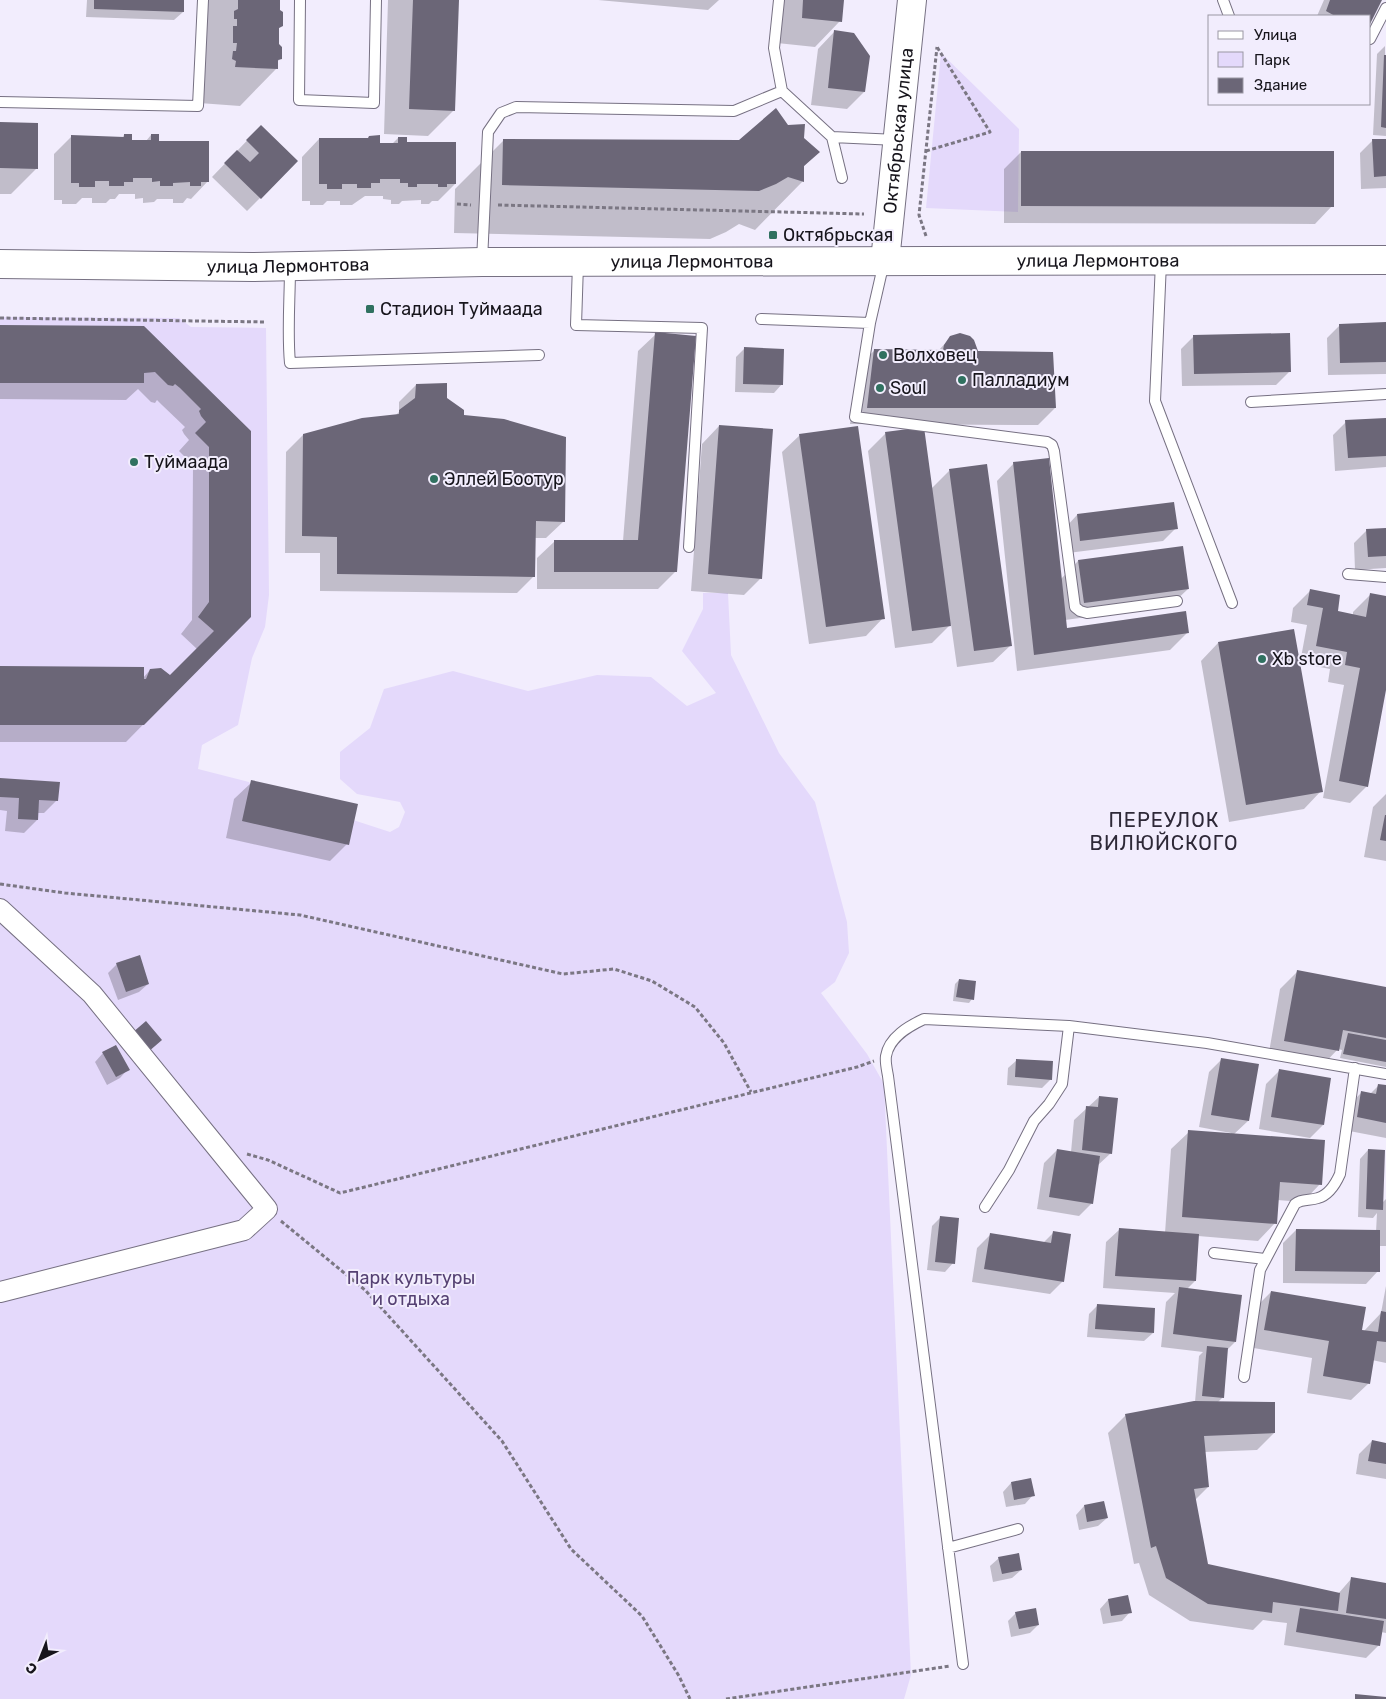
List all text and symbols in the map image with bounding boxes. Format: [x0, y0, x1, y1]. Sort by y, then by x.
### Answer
legend [1208, 15, 1371, 105]
text: Улица [1254, 26, 1297, 44]
street label: Октябрьская улица [879, 47, 918, 215]
text: Парк [1254, 51, 1290, 69]
text: Здание [1254, 76, 1307, 94]
place label: Октябрьская [783, 224, 893, 246]
marker: Октябрьская [767, 229, 779, 241]
street label: улица Лермонтова [1016, 249, 1179, 272]
street label: улица Лермонтова [610, 250, 773, 273]
street label: улица Лермонтова [206, 253, 370, 278]
place label: Стадион Туймаада [380, 298, 543, 320]
marker: Стадион Туймаада [364, 303, 376, 315]
place label: Волховец [893, 344, 977, 366]
marker: Волховец [877, 349, 889, 361]
place label: Палладиум [972, 369, 1070, 391]
marker: Палладиум [956, 374, 968, 386]
place label: Soul [890, 377, 927, 399]
marker: Soul [874, 382, 886, 394]
place label: Туймаада [144, 451, 228, 473]
marker: Туймаада [128, 456, 140, 468]
place label: Эллей Боотур [444, 468, 564, 490]
marker: Эллей Боотур [428, 473, 440, 485]
place label: Xb store [1272, 648, 1342, 670]
marker: Xb store [1256, 653, 1268, 665]
district label: ПЕРЕУЛОК ВИЛЮЙСКОГО [1090, 808, 1238, 855]
park label: Парк культуры и отдыха [347, 1267, 475, 1310]
north arrow [15, 1634, 65, 1684]
text: С [22, 1658, 41, 1678]

